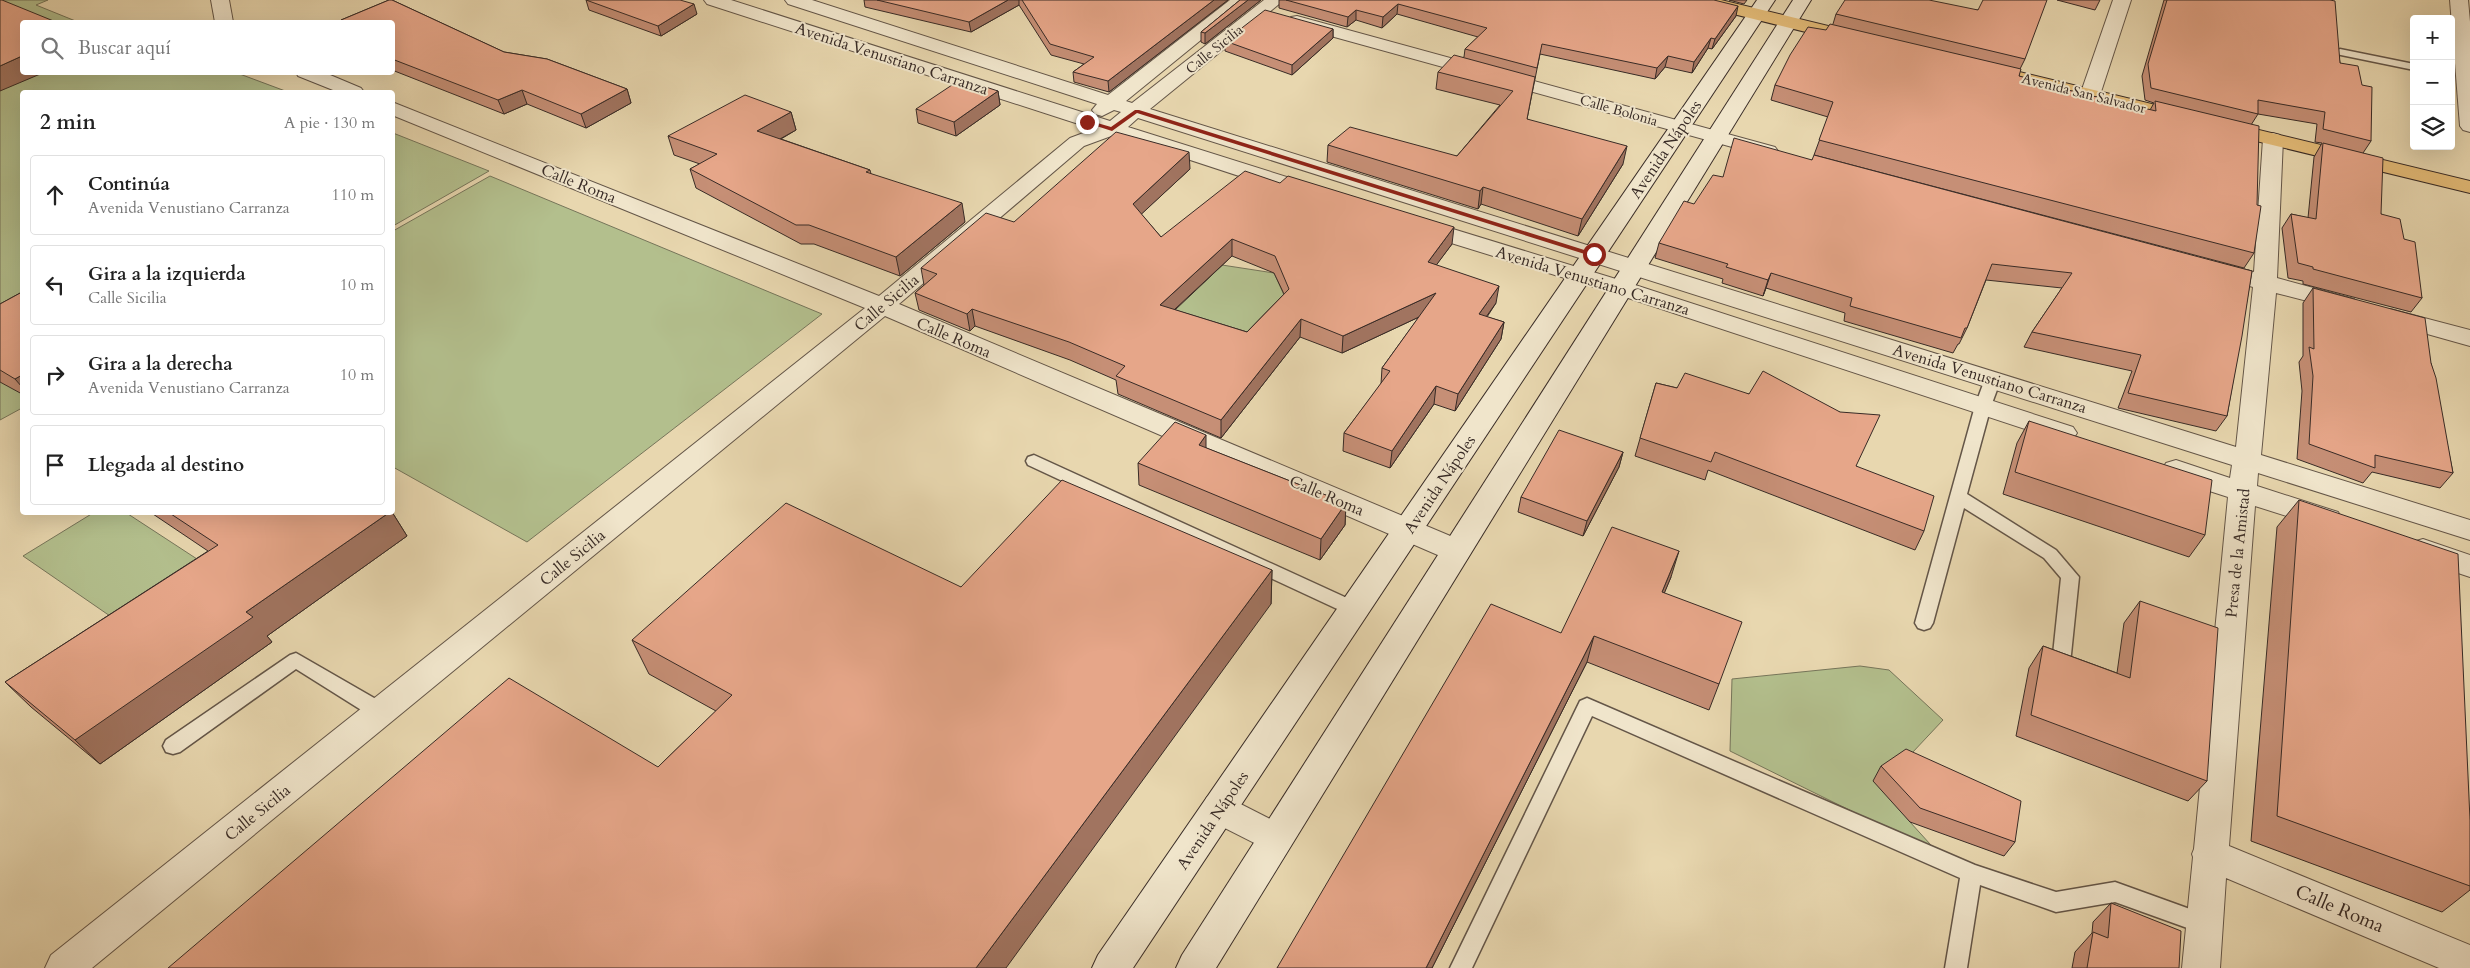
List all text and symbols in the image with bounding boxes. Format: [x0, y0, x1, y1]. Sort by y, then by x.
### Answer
map controls [2410, 15, 2455, 150]
button: + [2410, 15, 2455, 60]
street label: Avenida Venustiano Carranza [792, 17, 991, 101]
search box [20, 20, 395, 75]
street label: Calle Sicilia [1182, 20, 1247, 78]
icon: search [38, 34, 66, 62]
text: Buscar aquí [78, 35, 171, 61]
button: − [2410, 60, 2455, 105]
street label: Avenida San Salvador [2020, 69, 2149, 118]
street label: Calle Bolonia [1578, 90, 1660, 131]
street label: Avenida Nápoles [1625, 96, 1707, 203]
button: layers [2410, 105, 2455, 150]
text: 2 min [40, 108, 96, 137]
route end [1076, 111, 1099, 134]
text: A pie · 130 m [284, 112, 375, 134]
street label: Calle Roma [538, 159, 619, 209]
text: Continúa [88, 171, 170, 197]
icon: ahead [41, 181, 69, 209]
text: 110 m [332, 184, 374, 206]
text: Avenida Venustiano Carranza [88, 197, 290, 219]
street label: Avenida Venustiano Carranza [1493, 241, 1692, 321]
route start [1583, 243, 1606, 266]
text: Gira a la izquierda [88, 261, 246, 287]
street label: Calle Sicilia [849, 269, 924, 336]
icon: left [41, 271, 69, 299]
text: 10 m [340, 274, 374, 296]
text: Calle Sicilia [88, 287, 167, 309]
street label: Calle Roma [913, 312, 994, 364]
street label: Avenida Venustiano Carranza [1890, 339, 2089, 419]
text: Gira a la derecha [88, 351, 233, 377]
icon: right [41, 361, 69, 389]
text: 10 m [340, 364, 374, 386]
text: Avenida Venustiano Carranza [88, 377, 290, 399]
street label: Avenida Nápoles [1399, 431, 1481, 538]
icon: arrive [41, 451, 69, 479]
text: Llegada al destino [88, 452, 244, 478]
street label: Calle Roma [1286, 470, 1367, 522]
street label: Presa de la Amistad [2220, 487, 2256, 619]
street label: Calle Sicilia [535, 524, 610, 591]
street label: Avenida Nápoles [1172, 767, 1254, 874]
street label: Calle Sicilia [220, 779, 295, 846]
street label: Calle Roma [2291, 879, 2388, 939]

